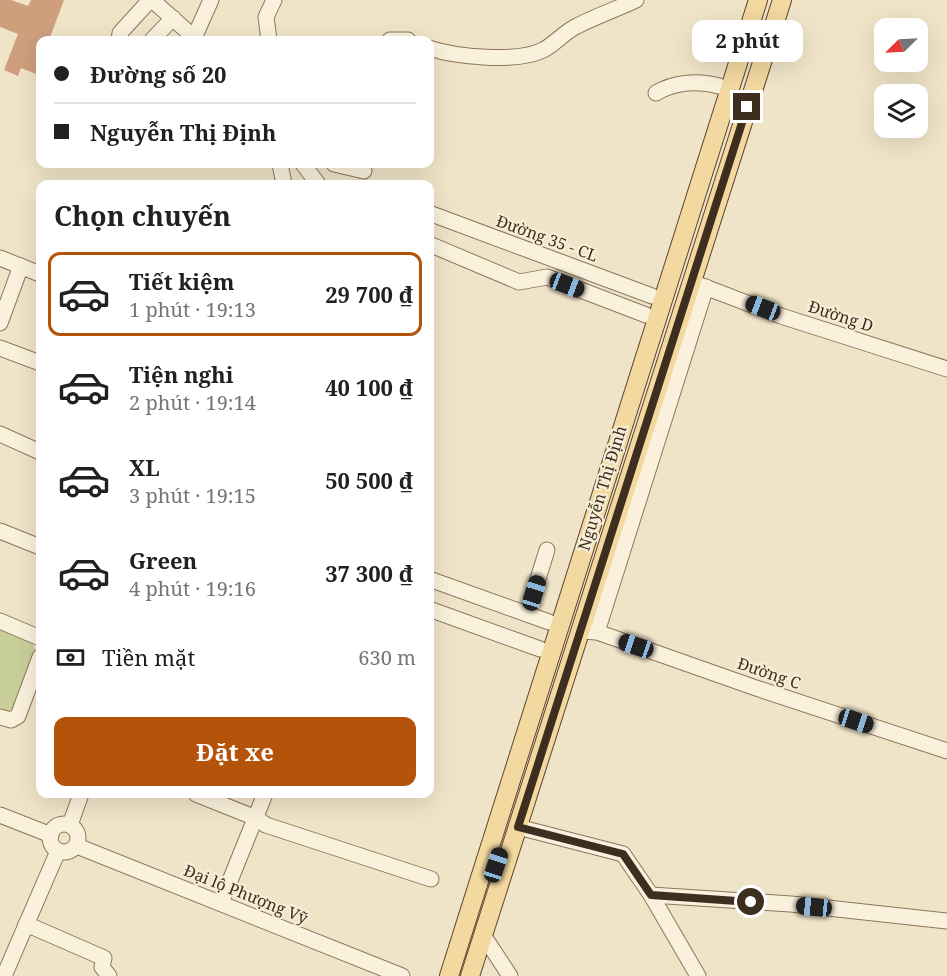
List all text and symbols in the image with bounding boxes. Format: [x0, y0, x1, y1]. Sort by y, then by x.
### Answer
north arrow [874, 18, 928, 72]
map controls [874, 18, 928, 138]
callout: 2 phút [692, 20, 802, 62]
text: 2 phút [715, 27, 780, 54]
text: Đường số 20 [90, 59, 227, 89]
button: layers [874, 84, 928, 138]
route end [733, 93, 760, 120]
text: Nguyễn Thị Định [90, 117, 277, 147]
text: Chọn chuyến [54, 197, 231, 234]
street label: Đường 35 - CL [493, 209, 601, 267]
text: Tiết kiệm [129, 266, 234, 296]
icon: car [57, 267, 111, 321]
car [547, 270, 587, 300]
text: 29 700 ₫ [325, 279, 413, 309]
car [743, 293, 783, 323]
street label: Đường D [806, 295, 876, 337]
text: 1 phút · 19:13 [129, 296, 256, 323]
text: Tiện nghi [129, 359, 234, 389]
icon: car [57, 360, 111, 414]
text: 40 100 ₫ [325, 372, 413, 402]
text: 2 phút · 19:14 [129, 389, 256, 416]
street label: Nguyễn Thị Định [573, 423, 631, 553]
text: XL [129, 452, 160, 482]
icon: car [57, 453, 111, 507]
text: 50 500 ₫ [325, 465, 413, 495]
text: 3 phút · 19:15 [129, 482, 256, 509]
text: Green [129, 545, 197, 575]
icon: car [57, 546, 111, 600]
text: 37 300 ₫ [325, 558, 413, 588]
car [520, 573, 548, 613]
text: 4 phút · 19:16 [129, 575, 256, 602]
car [616, 632, 656, 660]
icon: cash [54, 641, 87, 674]
text: Tiền mặt [102, 642, 195, 672]
text: 630 m [358, 644, 416, 671]
street label: Đường C [734, 652, 804, 694]
car [836, 707, 876, 735]
button: Đặt xe [54, 717, 416, 786]
car [482, 845, 510, 885]
street label: Đại lộ Phượng Vỹ [181, 859, 312, 929]
route start [737, 888, 764, 915]
car [795, 896, 833, 918]

